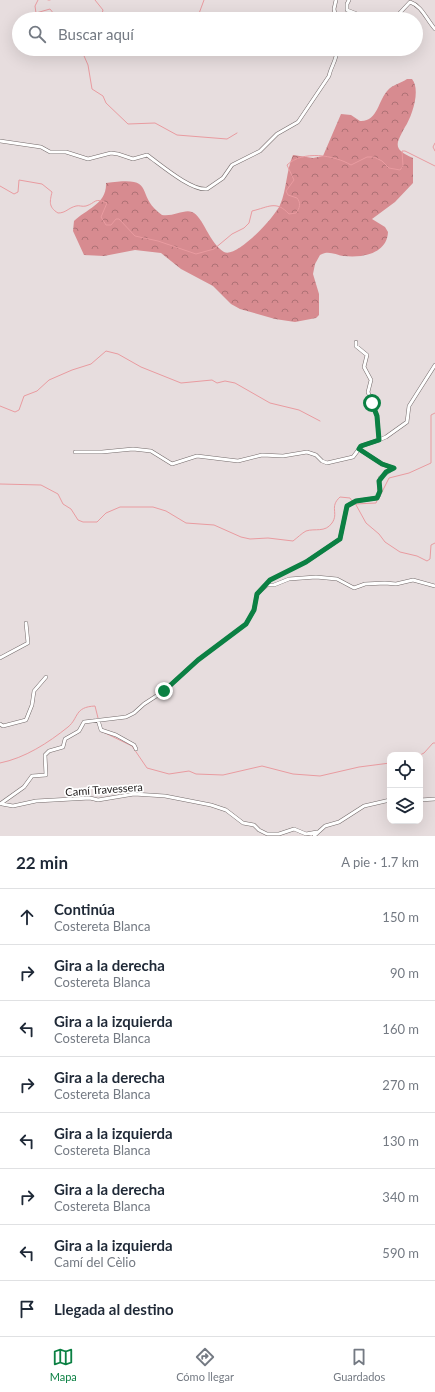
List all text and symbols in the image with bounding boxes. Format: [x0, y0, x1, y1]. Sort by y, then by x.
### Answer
search box [12, 12, 423, 56]
icon: search [26, 23, 48, 45]
text: Buscar aquí [58, 25, 134, 43]
route start [363, 394, 381, 412]
route end [155, 682, 173, 700]
map controls [387, 752, 423, 824]
button: locate [387, 752, 423, 788]
street label: Camí Travessera [65, 780, 143, 798]
button: layers [387, 788, 423, 824]
text: 22 min [16, 852, 68, 873]
text: A pie · 1.7 km [341, 854, 419, 870]
text: Continúa [54, 900, 115, 918]
icon: ahead [16, 906, 38, 928]
text: 150 m [382, 909, 419, 925]
text: Costereta Blanca [54, 918, 151, 934]
text: Gira a la derecha [54, 956, 165, 974]
icon: right [16, 962, 38, 984]
text: 90 m [390, 965, 419, 981]
text: Costereta Blanca [54, 974, 151, 990]
text: Gira a la izquierda [54, 1012, 173, 1030]
icon: left [16, 1018, 38, 1040]
text: 160 m [382, 1021, 419, 1037]
text: Costereta Blanca [54, 1030, 151, 1046]
text: Gira a la derecha [54, 1068, 165, 1086]
icon: right [16, 1074, 38, 1096]
text: 270 m [382, 1077, 419, 1093]
text: Costereta Blanca [54, 1086, 151, 1102]
text: Gira a la izquierda [54, 1124, 173, 1142]
icon: left [16, 1130, 38, 1152]
text: 130 m [382, 1133, 419, 1149]
text: Costereta Blanca [54, 1142, 151, 1158]
text: Gira a la derecha [54, 1180, 165, 1198]
icon: right [16, 1186, 38, 1208]
text: 340 m [382, 1189, 419, 1205]
text: Costereta Blanca [54, 1198, 151, 1214]
text: Gira a la izquierda [54, 1236, 173, 1254]
icon: left [16, 1242, 38, 1264]
text: 590 m [382, 1245, 419, 1261]
text: Camí del Cèlio [54, 1254, 136, 1270]
icon: arrive [16, 1298, 38, 1320]
text: Llegada al destino [54, 1300, 174, 1318]
tab: Mapa [50, 1346, 77, 1383]
tab: Cómo llegar [176, 1346, 234, 1383]
tab: Guardados [333, 1346, 385, 1383]

